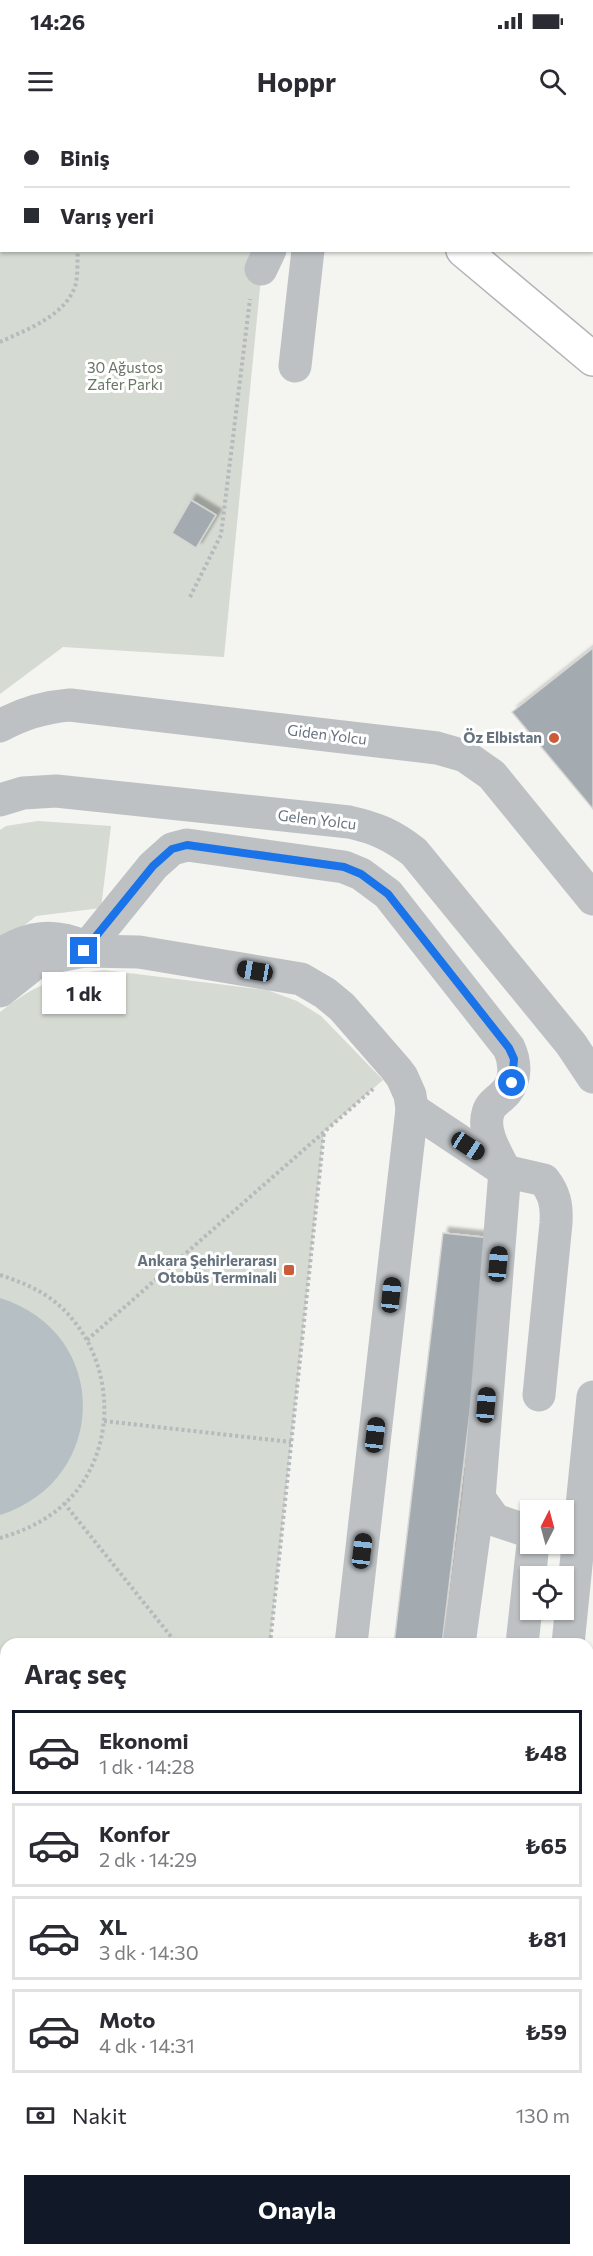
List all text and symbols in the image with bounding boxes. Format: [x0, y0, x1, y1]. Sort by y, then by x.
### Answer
text: 14:26 [30, 8, 85, 35]
icon: menu [24, 65, 57, 98]
text: Hoppr [257, 65, 336, 98]
icon: search [536, 65, 569, 98]
text: Biniş [60, 144, 110, 171]
text: Varış yeri [60, 202, 154, 229]
park label: 30 Ağustos Zafer Parkı [87, 358, 163, 393]
street label: Giden Yolcu [286, 720, 368, 748]
place label: Öz Elbistan [463, 728, 542, 746]
marker: Öz Elbistan [547, 731, 561, 745]
street label: Gelen Yolcu [277, 805, 357, 833]
route end [70, 937, 97, 964]
car [236, 959, 274, 983]
callout: 1 dk [42, 972, 126, 1014]
text: 1 dk [66, 981, 102, 1005]
route start [498, 1069, 525, 1096]
car [448, 1129, 488, 1163]
car [487, 1245, 509, 1283]
place label: Ankara Şehirlerarası Otobüs Terminali [137, 1251, 277, 1286]
marker: Ankara Şehirlerarası Otobüs Terminali [282, 1263, 296, 1277]
car [380, 1276, 402, 1314]
car [475, 1386, 497, 1424]
car [364, 1416, 386, 1454]
north arrow [520, 1500, 574, 1554]
map controls [520, 1500, 574, 1620]
car [351, 1532, 373, 1570]
button: locate [520, 1566, 574, 1620]
text: Araç seç [24, 1657, 127, 1690]
icon: car [27, 1725, 81, 1779]
text: Ekonomi [99, 1727, 189, 1754]
text: ₺48 [524, 1739, 567, 1766]
text: 1 dk · 14:28 [99, 1754, 195, 1778]
icon: car [27, 1818, 81, 1872]
text: Konfor [99, 1820, 170, 1847]
text: ₺65 [525, 1832, 567, 1859]
text: 2 dk · 14:29 [99, 1847, 197, 1871]
icon: car [27, 1911, 81, 1965]
text: XL [99, 1913, 127, 1940]
text: ₺81 [528, 1925, 567, 1952]
text: 3 dk · 14:30 [99, 1940, 199, 1964]
icon: car [27, 2004, 81, 2058]
text: Moto [99, 2006, 155, 2033]
text: ₺59 [525, 2018, 567, 2045]
text: 4 dk · 14:31 [99, 2033, 195, 2057]
icon: cash [24, 2099, 57, 2132]
text: Nakit [72, 2102, 127, 2129]
text: 130 m [516, 2103, 570, 2127]
button: Onayla [24, 2175, 570, 2244]

